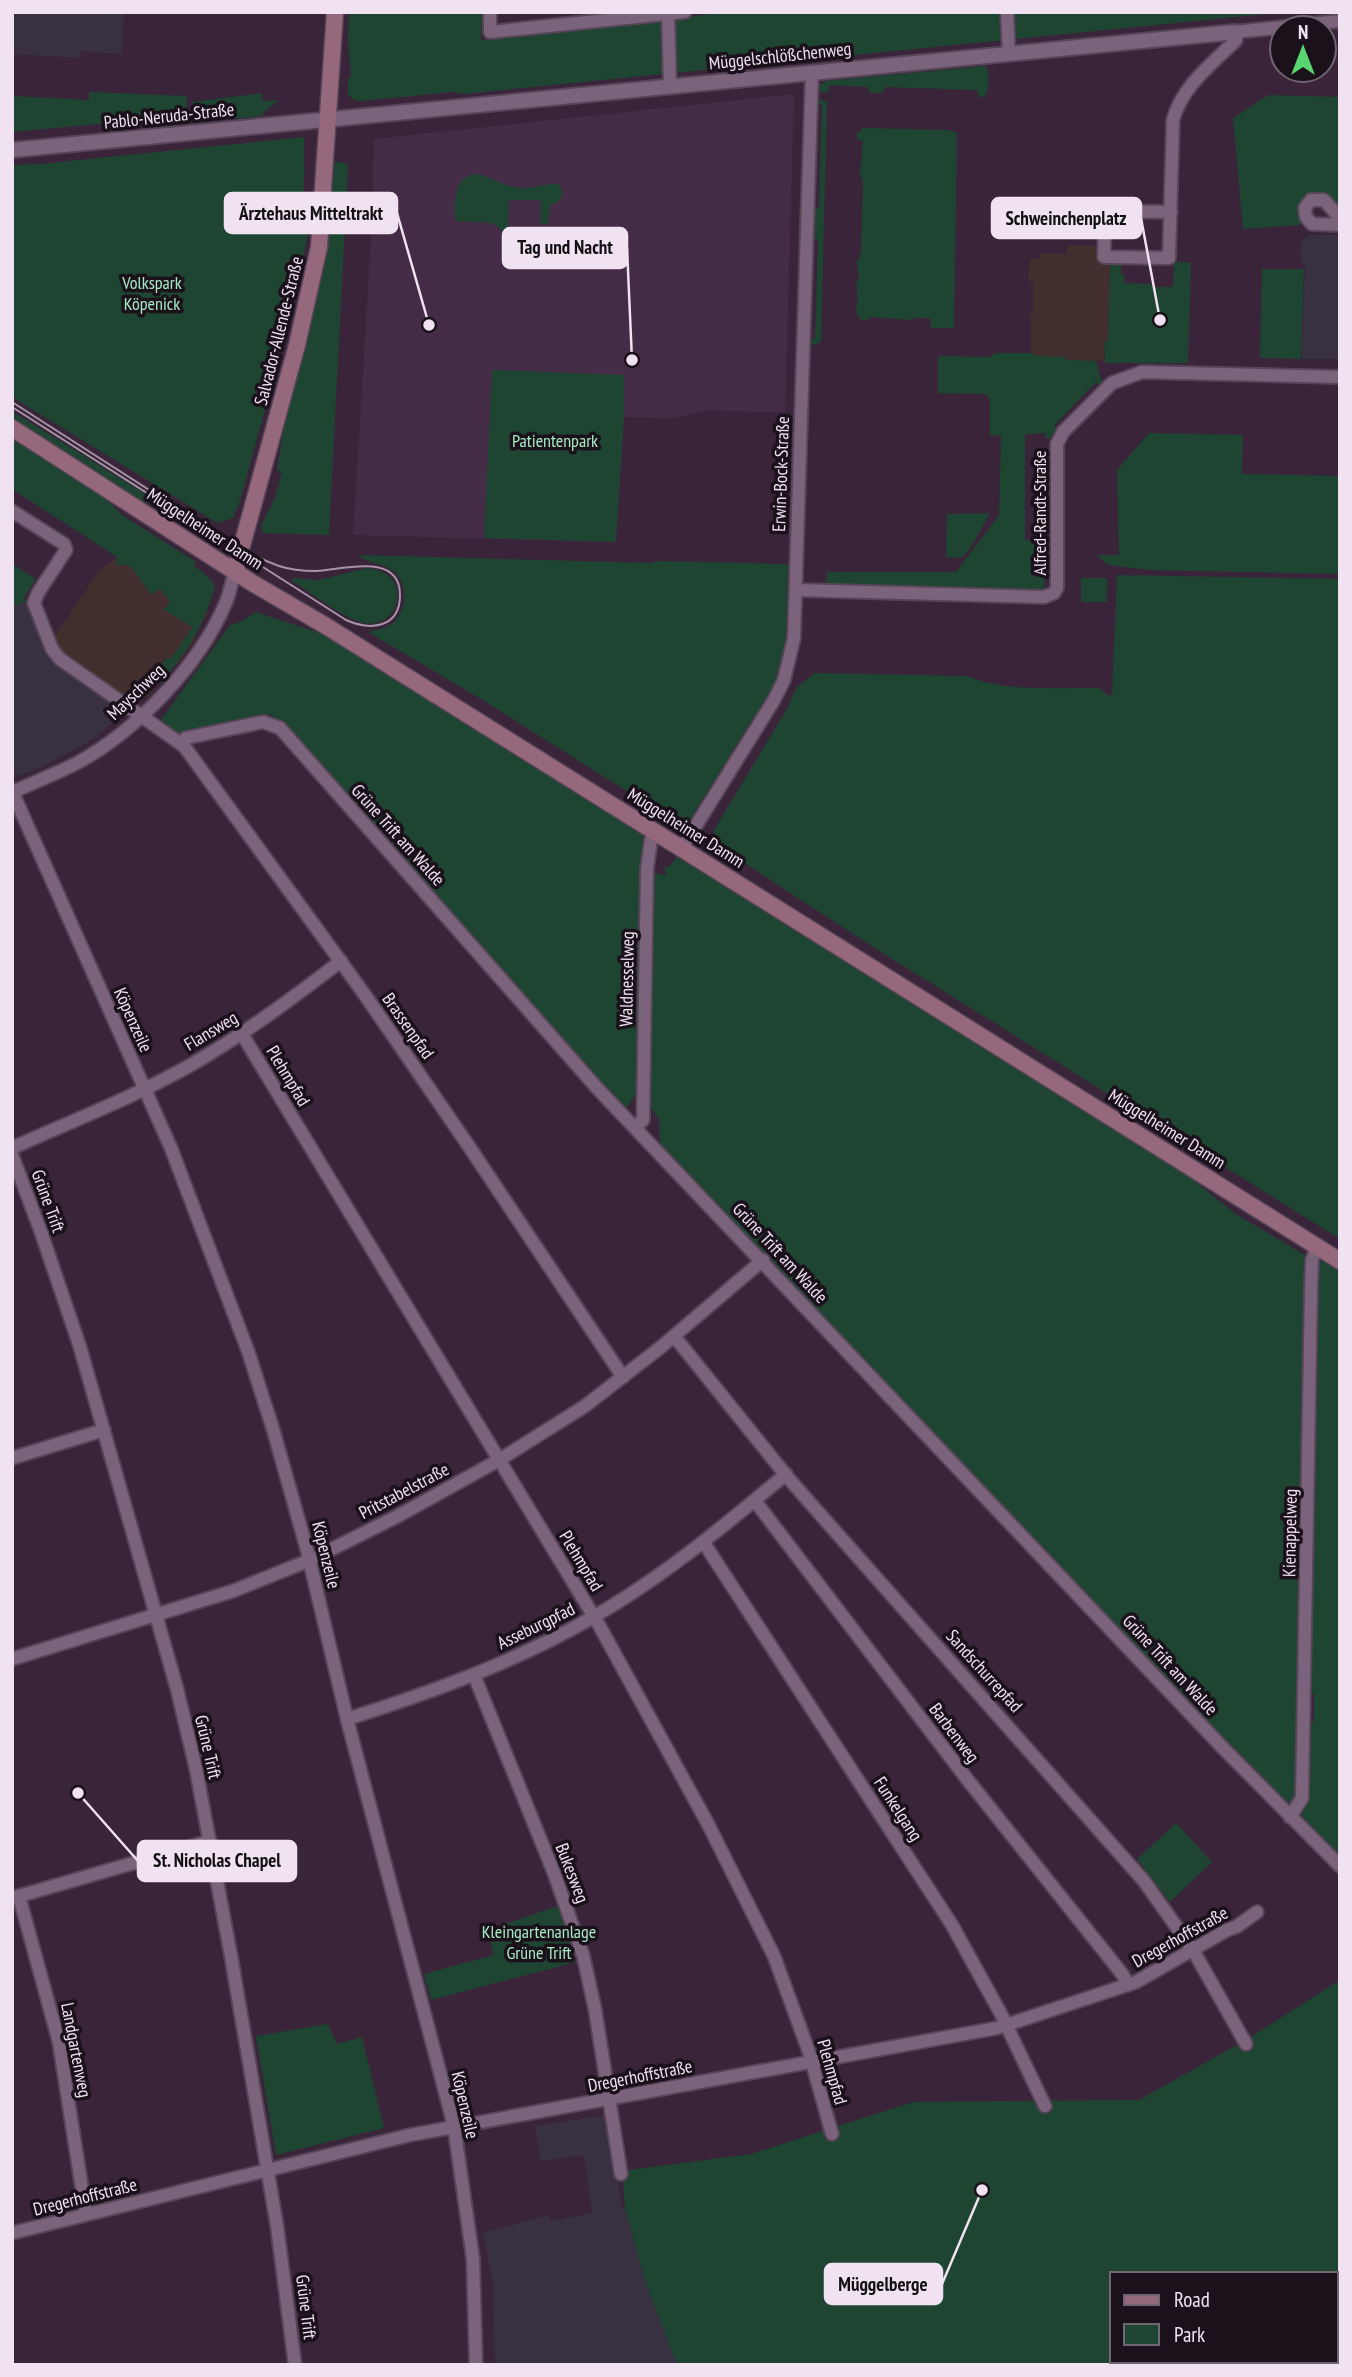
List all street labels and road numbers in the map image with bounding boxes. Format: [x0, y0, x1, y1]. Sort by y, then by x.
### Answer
street label: Müggelschlößchenweg [708, 37, 852, 74]
street label: Pablo-Neruda-Straße [103, 97, 235, 134]
street label: Salvador-Allende-Straße [249, 254, 308, 408]
street label: Erwin-Bock-Straße [767, 416, 794, 532]
street label: Alfred-Randt-Straße [1028, 450, 1051, 576]
street label: Müggelheimer Damm [143, 483, 268, 575]
street label: Mayschweg [102, 659, 169, 725]
street label: Grüne Trift am Walde [347, 779, 450, 890]
street label: Müggelheimer Damm [623, 782, 749, 873]
street label: Waldnesselweg [614, 931, 639, 1027]
street label: Köpenzeile [109, 984, 158, 1056]
street label: Brassenpfad [377, 988, 439, 1063]
street label: Flansweg [180, 1006, 242, 1055]
street label: Plehmpfad [261, 1041, 315, 1110]
street label: Müggelheimer Damm [1104, 1083, 1230, 1174]
street label: Grüne Trift [27, 1166, 70, 1235]
street label: Grüne Trift am Walde [728, 1198, 833, 1308]
street label: Pritstabelstraße [355, 1457, 453, 1524]
street label: Kienappelweg [1277, 1489, 1302, 1577]
street label: Köpenzeile [307, 1519, 346, 1591]
street label: Plehmpfad [554, 1526, 608, 1595]
street label: Asseburgpfad [493, 1597, 578, 1654]
street label: Grüne Trift am Walde [1118, 1610, 1223, 1720]
street label: Sandschurrepfad [941, 1625, 1028, 1717]
street label: Barbenweg [924, 1698, 984, 1767]
street label: Grüne Trift [190, 1713, 227, 1781]
street label: Funkelgang [869, 1772, 928, 1845]
street label: Bukesweg [551, 1840, 594, 1906]
street label: Dregerhoffstraße [1128, 1901, 1232, 1972]
street label: Landgartenweg [56, 2001, 97, 2099]
street label: Plehmpfad [812, 2037, 853, 2107]
street label: Dregerhoffstraße [586, 2054, 694, 2097]
street label: Köpenzeile [447, 2069, 484, 2141]
street label: Dregerhoffstraße [31, 2173, 139, 2220]
street label: Grüne Trift [291, 2273, 322, 2341]

